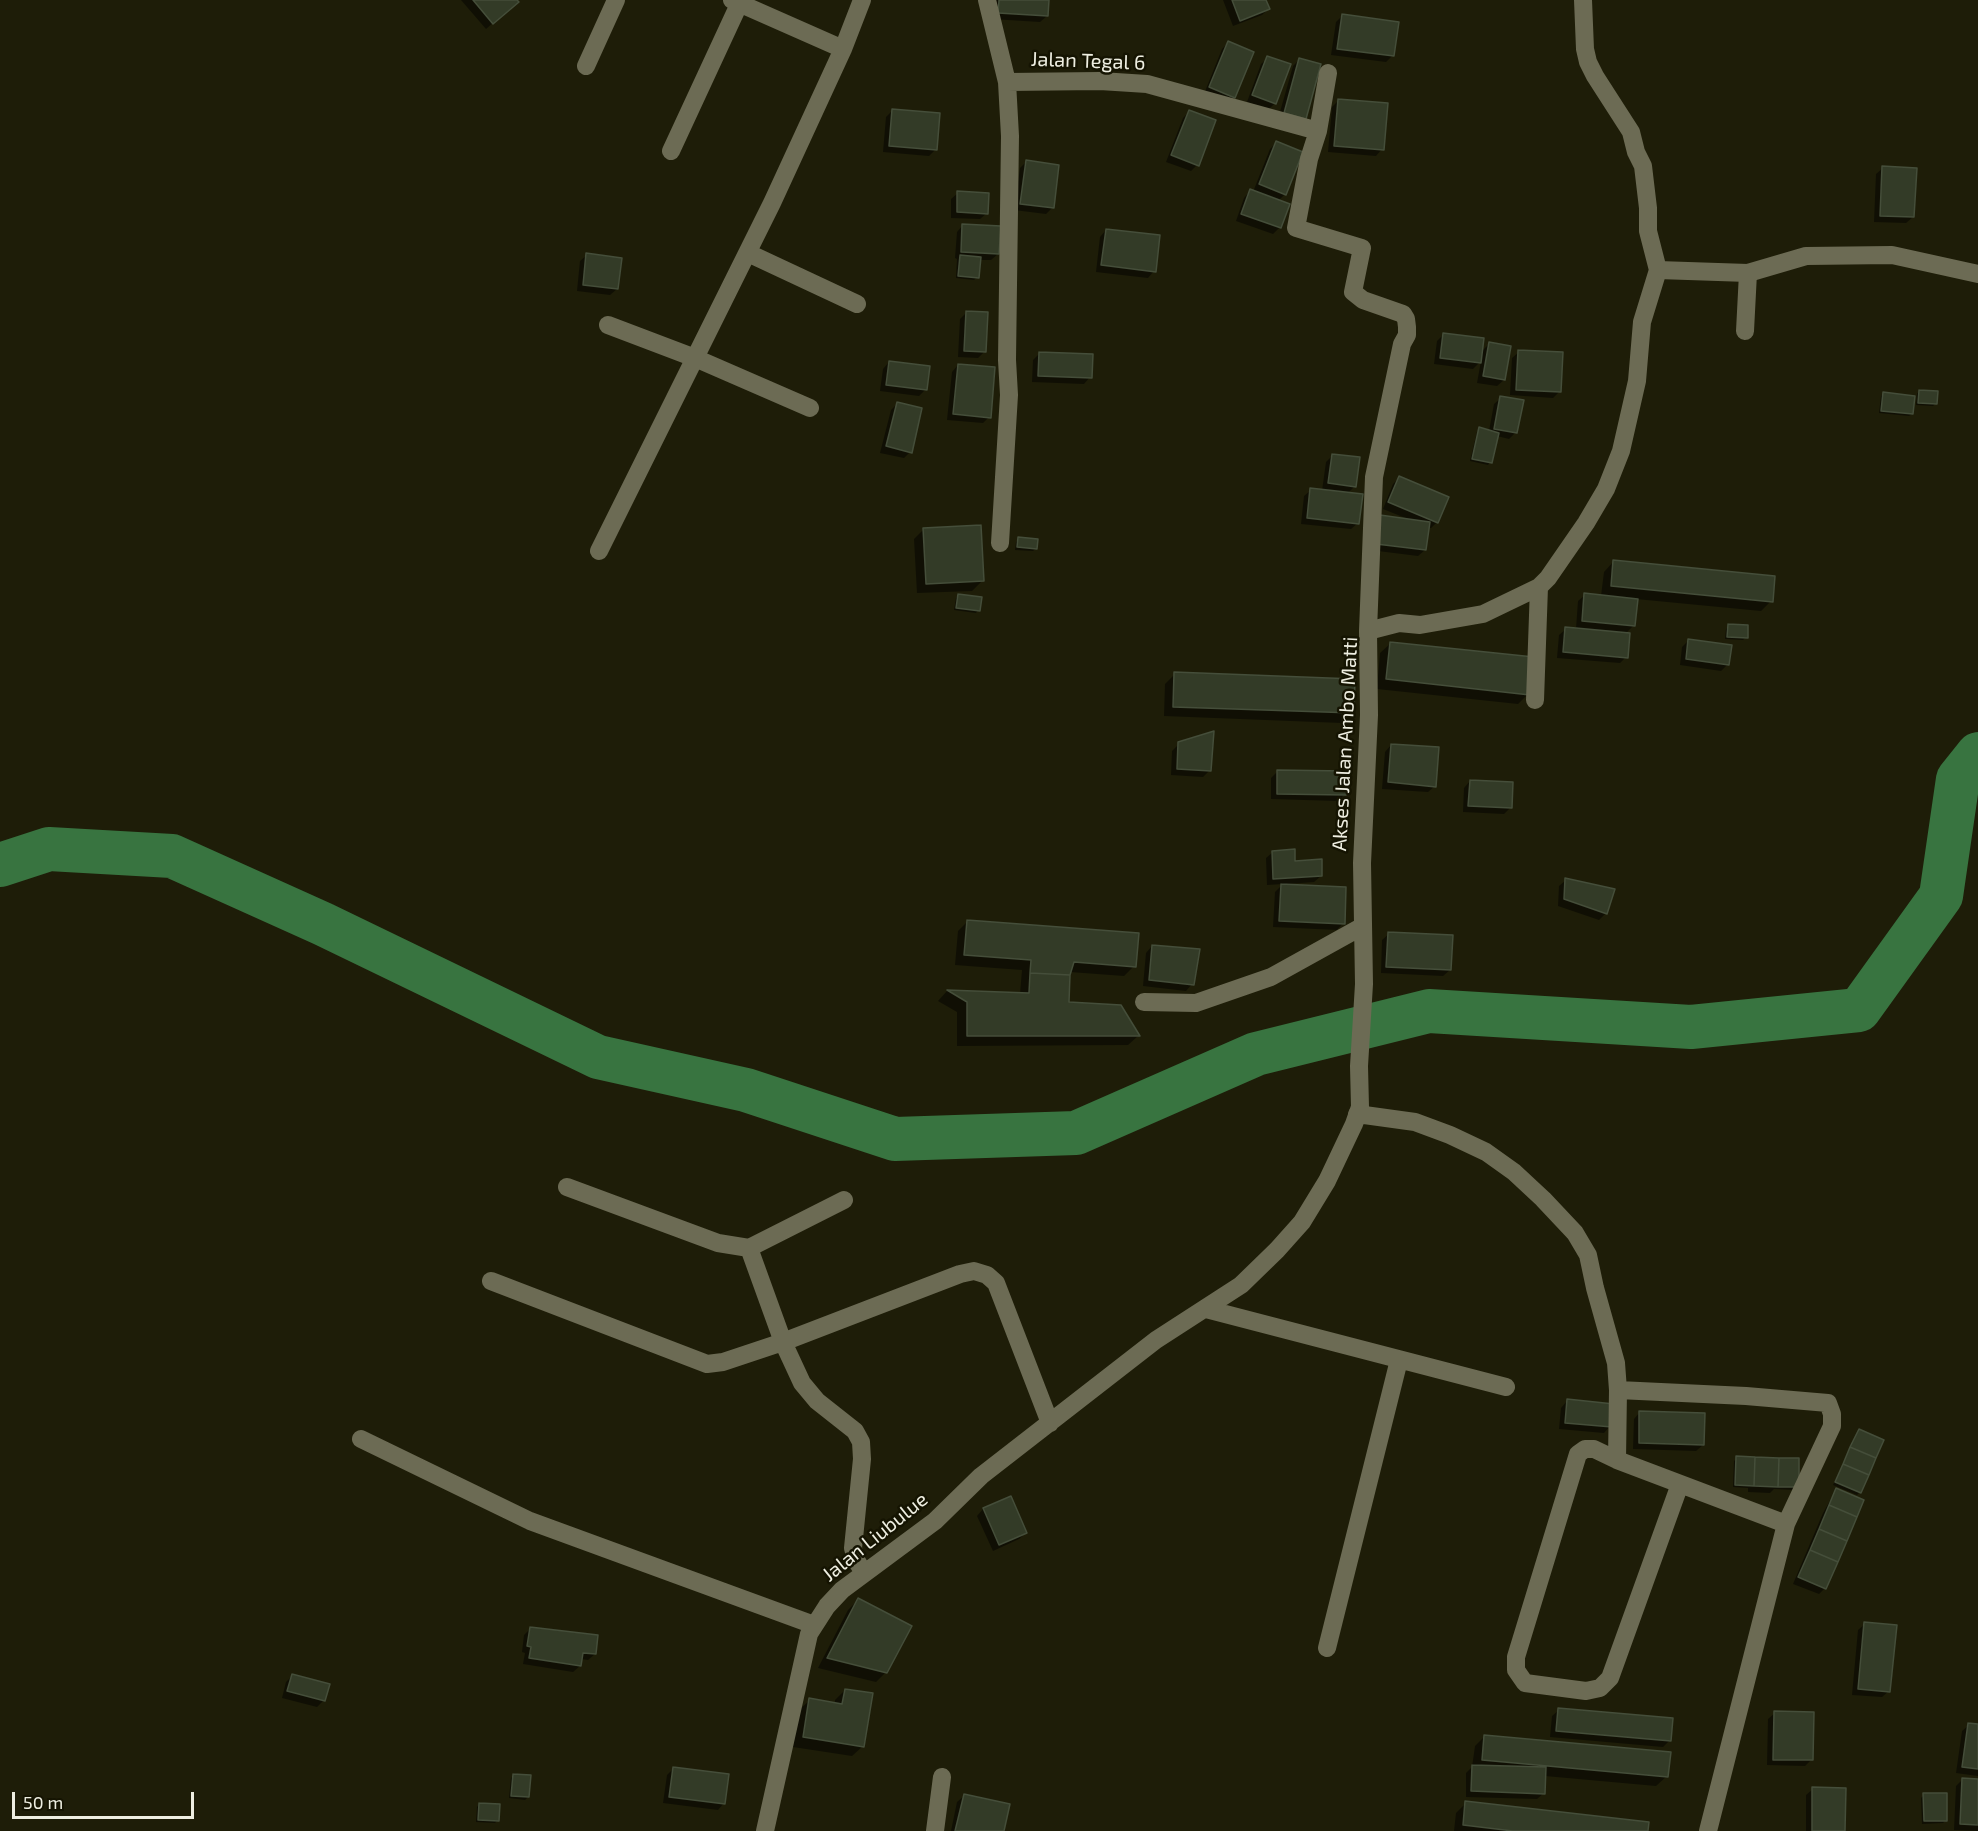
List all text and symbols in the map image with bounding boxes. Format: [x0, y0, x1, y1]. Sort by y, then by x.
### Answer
street label: Jalan Tegal 6 [1030, 47, 1146, 75]
street label: Akses Jalan Ambo Matti [1327, 636, 1363, 852]
street label: Jalan Liubulue [818, 1487, 932, 1587]
scale bar [15, 1780, 196, 1818]
text: 50 m [23, 1791, 63, 1813]

